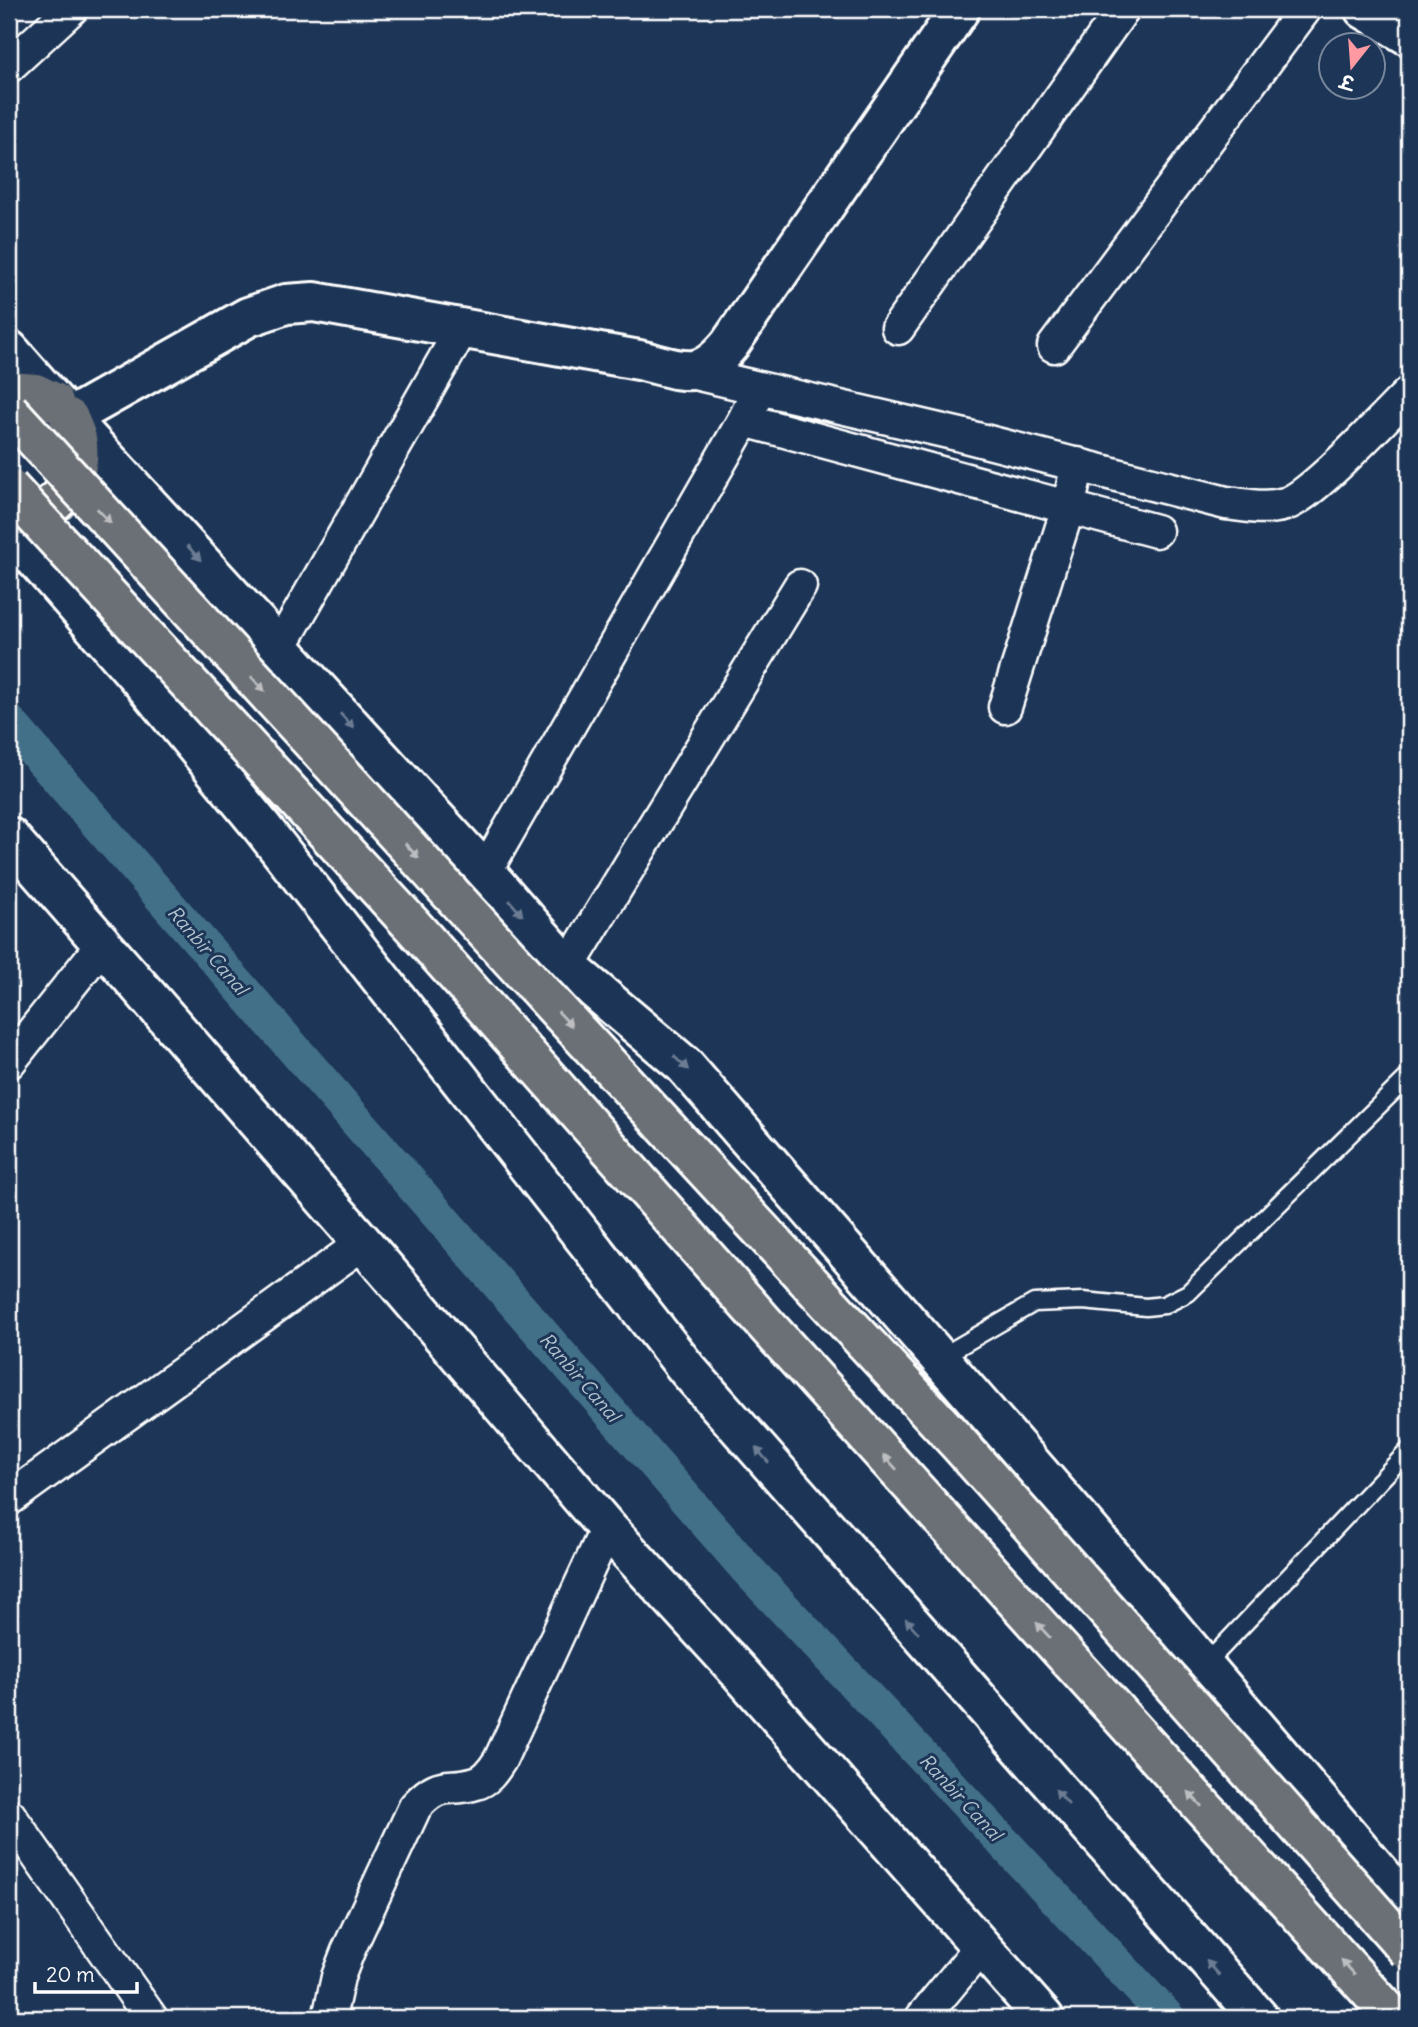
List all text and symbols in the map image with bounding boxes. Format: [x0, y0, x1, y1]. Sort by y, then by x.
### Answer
north arrow [1316, 32, 1386, 102]
text: उ [1335, 68, 1359, 96]
one-way arrow [96, 507, 112, 525]
one-way arrow [185, 544, 201, 561]
one-way arrow [250, 675, 266, 693]
one-way arrow [339, 712, 355, 729]
one-way arrow [403, 842, 419, 859]
one-way arrow [508, 899, 524, 917]
water label: Ranbir Canal [163, 901, 255, 1002]
one-way arrow [557, 1010, 573, 1027]
one-way arrow [673, 1055, 690, 1072]
water label: Ranbir Canal [535, 1328, 627, 1429]
one-way arrow [755, 1447, 771, 1464]
one-way arrow [882, 1453, 898, 1471]
one-way arrow [905, 1618, 921, 1635]
one-way arrow [1035, 1622, 1051, 1639]
water label: Ranbir Canal [915, 1749, 1009, 1847]
one-way arrow [1055, 1789, 1071, 1806]
one-way arrow [1188, 1791, 1204, 1808]
scale bar [35, 1950, 136, 1994]
one-way arrow [1340, 1958, 1356, 1976]
one-way arrow [1206, 1959, 1221, 1976]
text: 20 m [46, 1961, 95, 1988]

